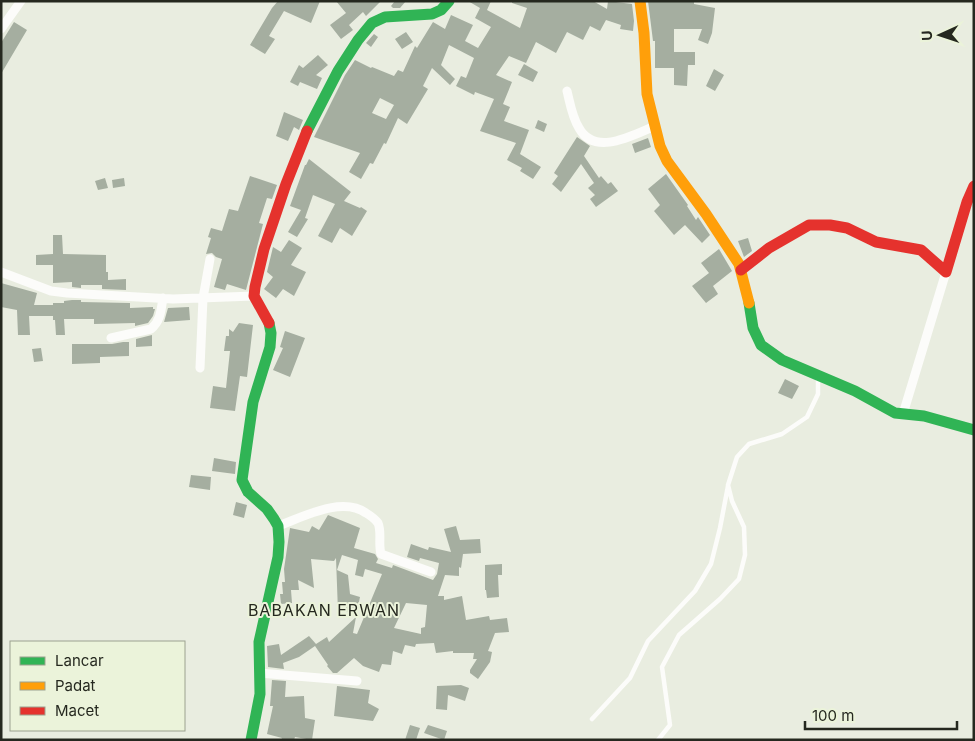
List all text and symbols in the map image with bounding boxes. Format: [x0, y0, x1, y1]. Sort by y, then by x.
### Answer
north arrow [915, 10, 965, 60]
text: U [918, 30, 935, 41]
district label: BABAKAN ERWAN [248, 600, 400, 620]
legend [10, 641, 185, 731]
text: Lancar [55, 651, 104, 670]
text: Padat [55, 676, 96, 695]
scale bar [805, 698, 958, 730]
text: Macet [55, 701, 99, 720]
text: 100 m [812, 706, 854, 725]

